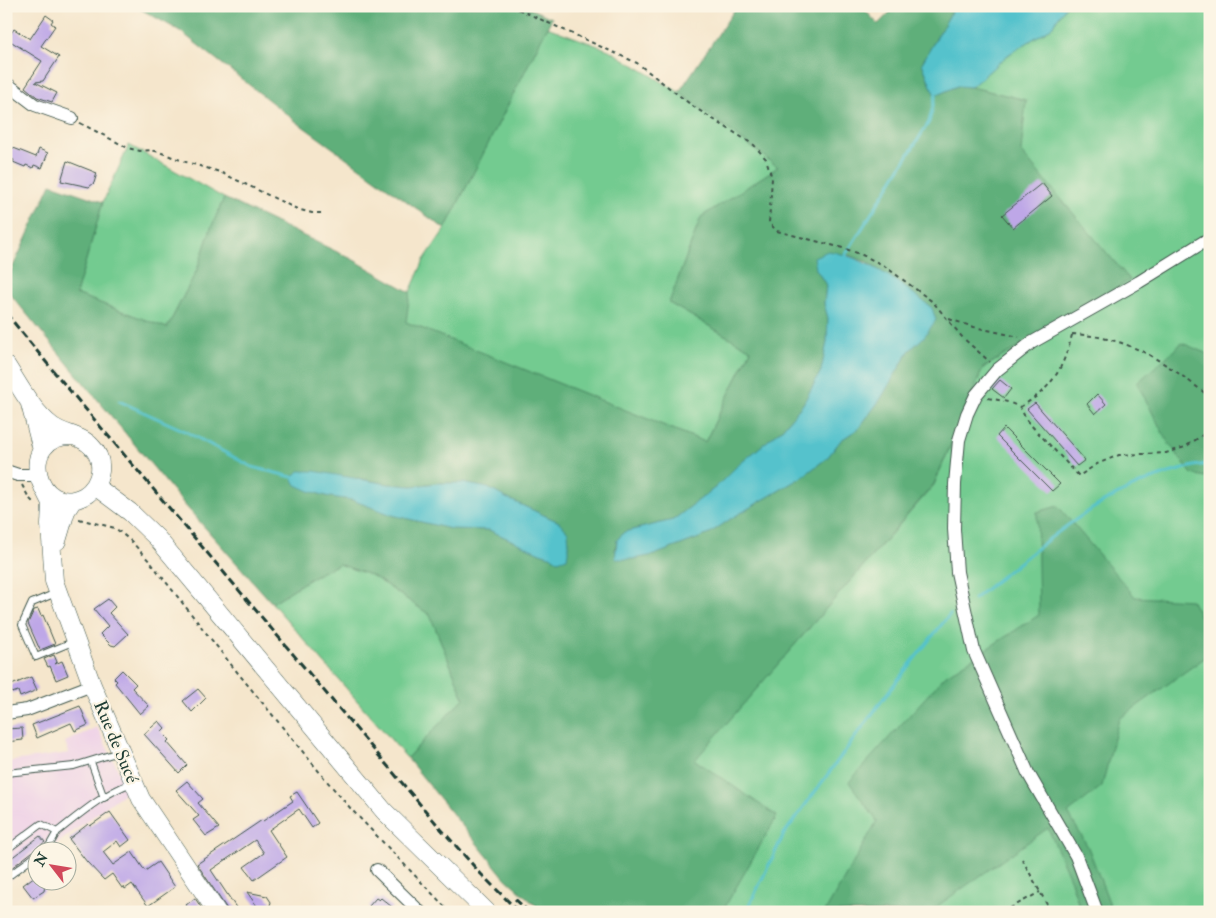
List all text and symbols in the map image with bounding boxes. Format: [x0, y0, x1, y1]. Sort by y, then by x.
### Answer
street label: Rue de Sucé [88, 697, 144, 787]
north arrow [28, 840, 78, 890]
text: N [30, 849, 52, 870]

